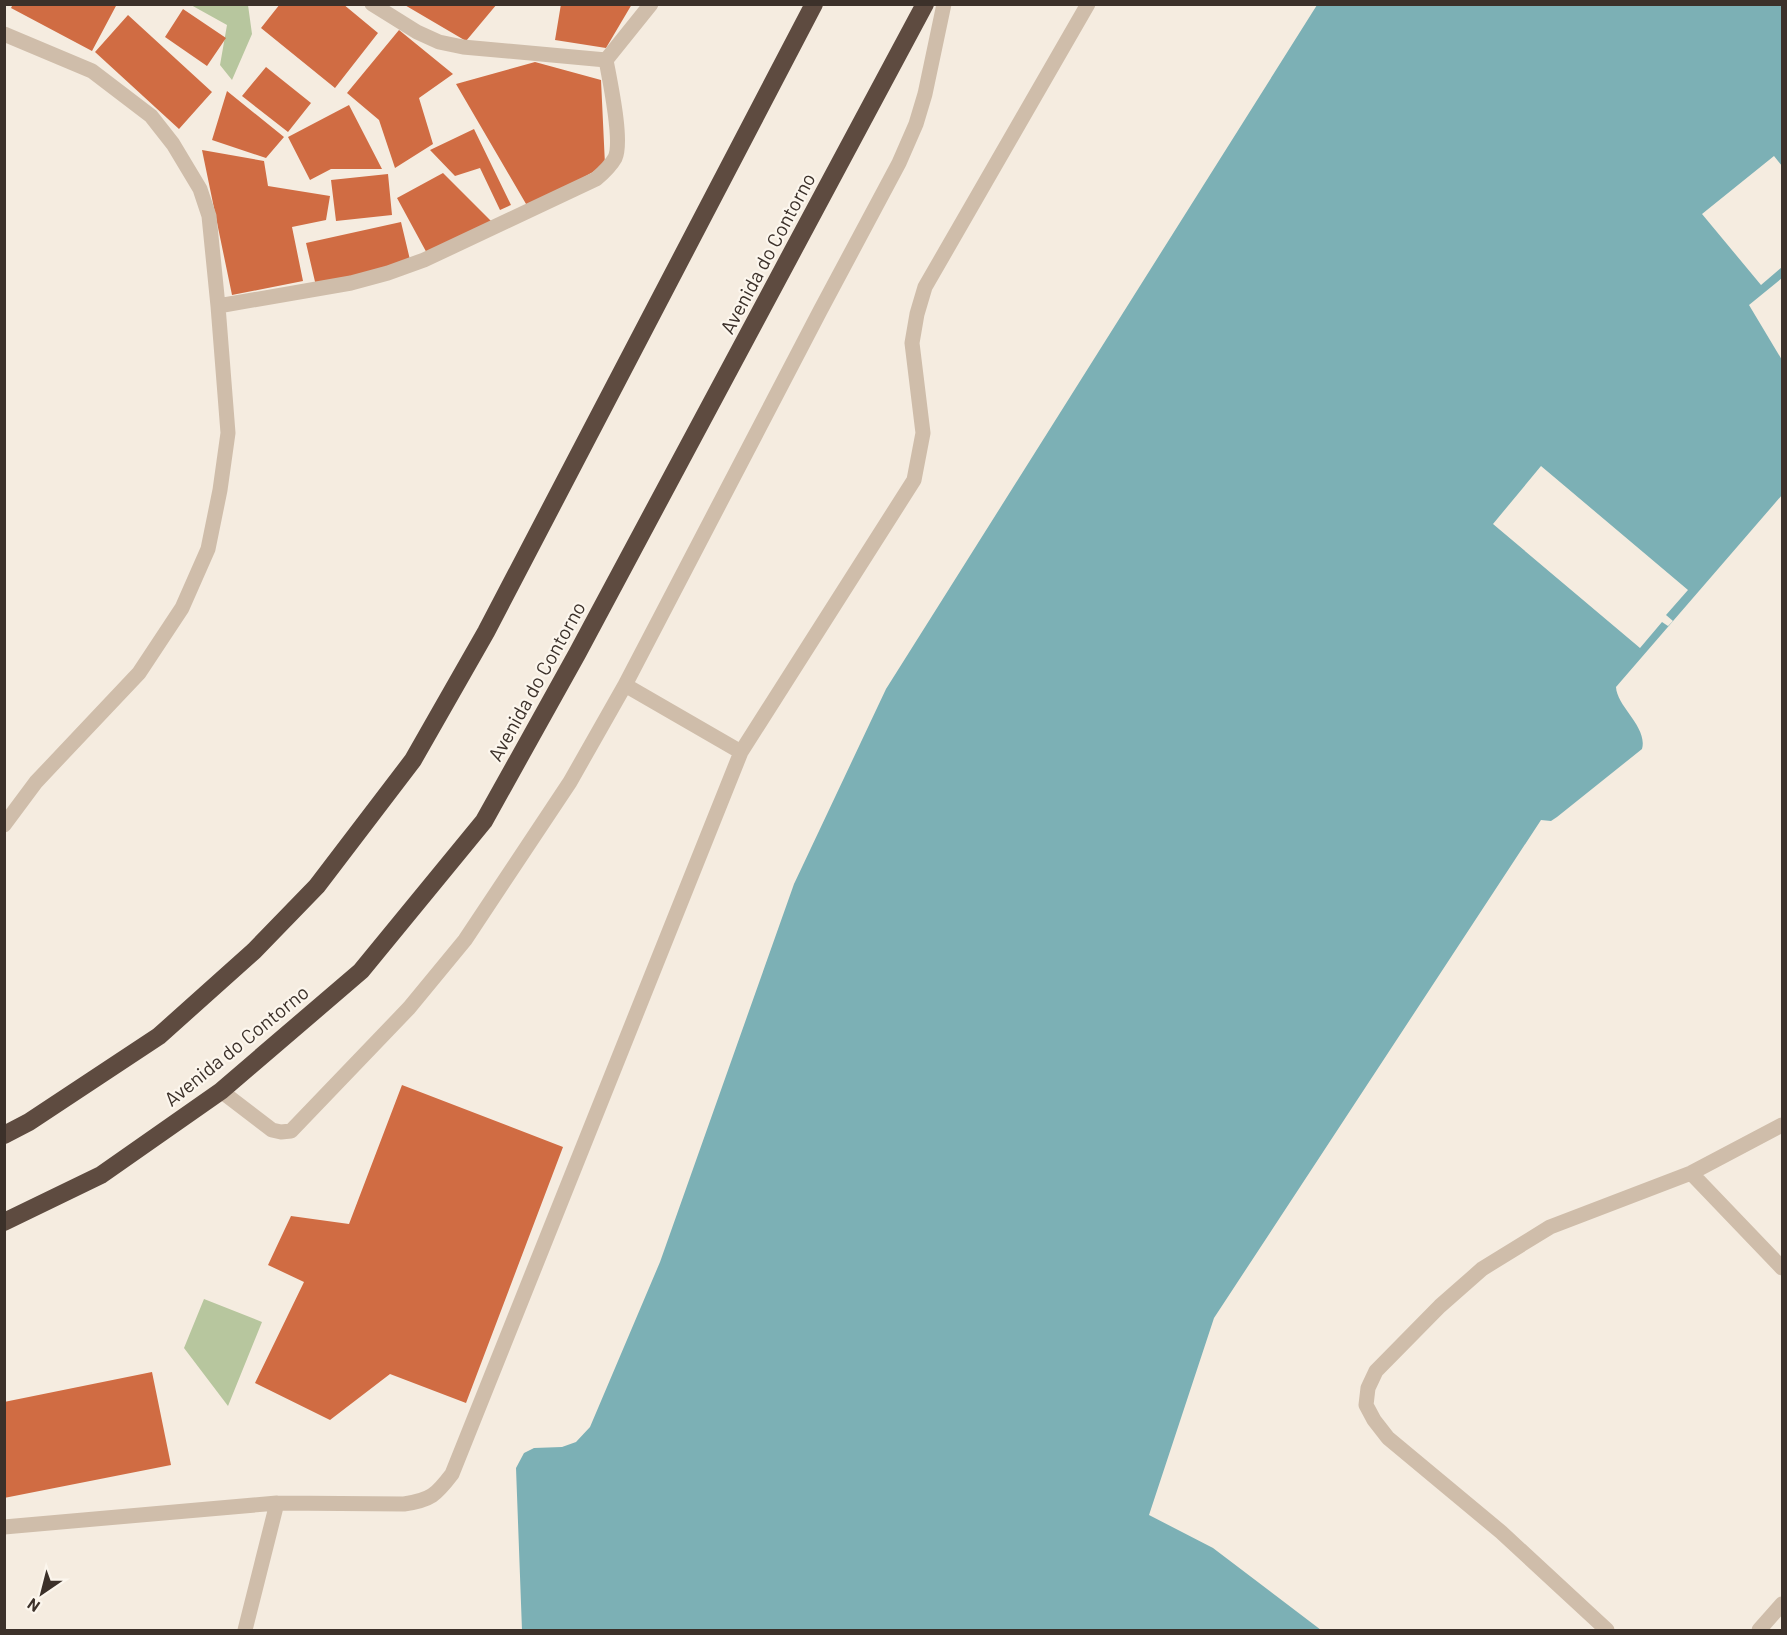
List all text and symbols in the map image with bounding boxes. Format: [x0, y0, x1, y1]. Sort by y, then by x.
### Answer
street label: Avenida do Contorno [714, 168, 820, 338]
street label: Avenida do Contorno [482, 597, 590, 765]
street label: Avenida do Contorno [159, 979, 313, 1111]
north arrow [12, 1563, 72, 1623]
text: N [23, 1595, 43, 1617]

